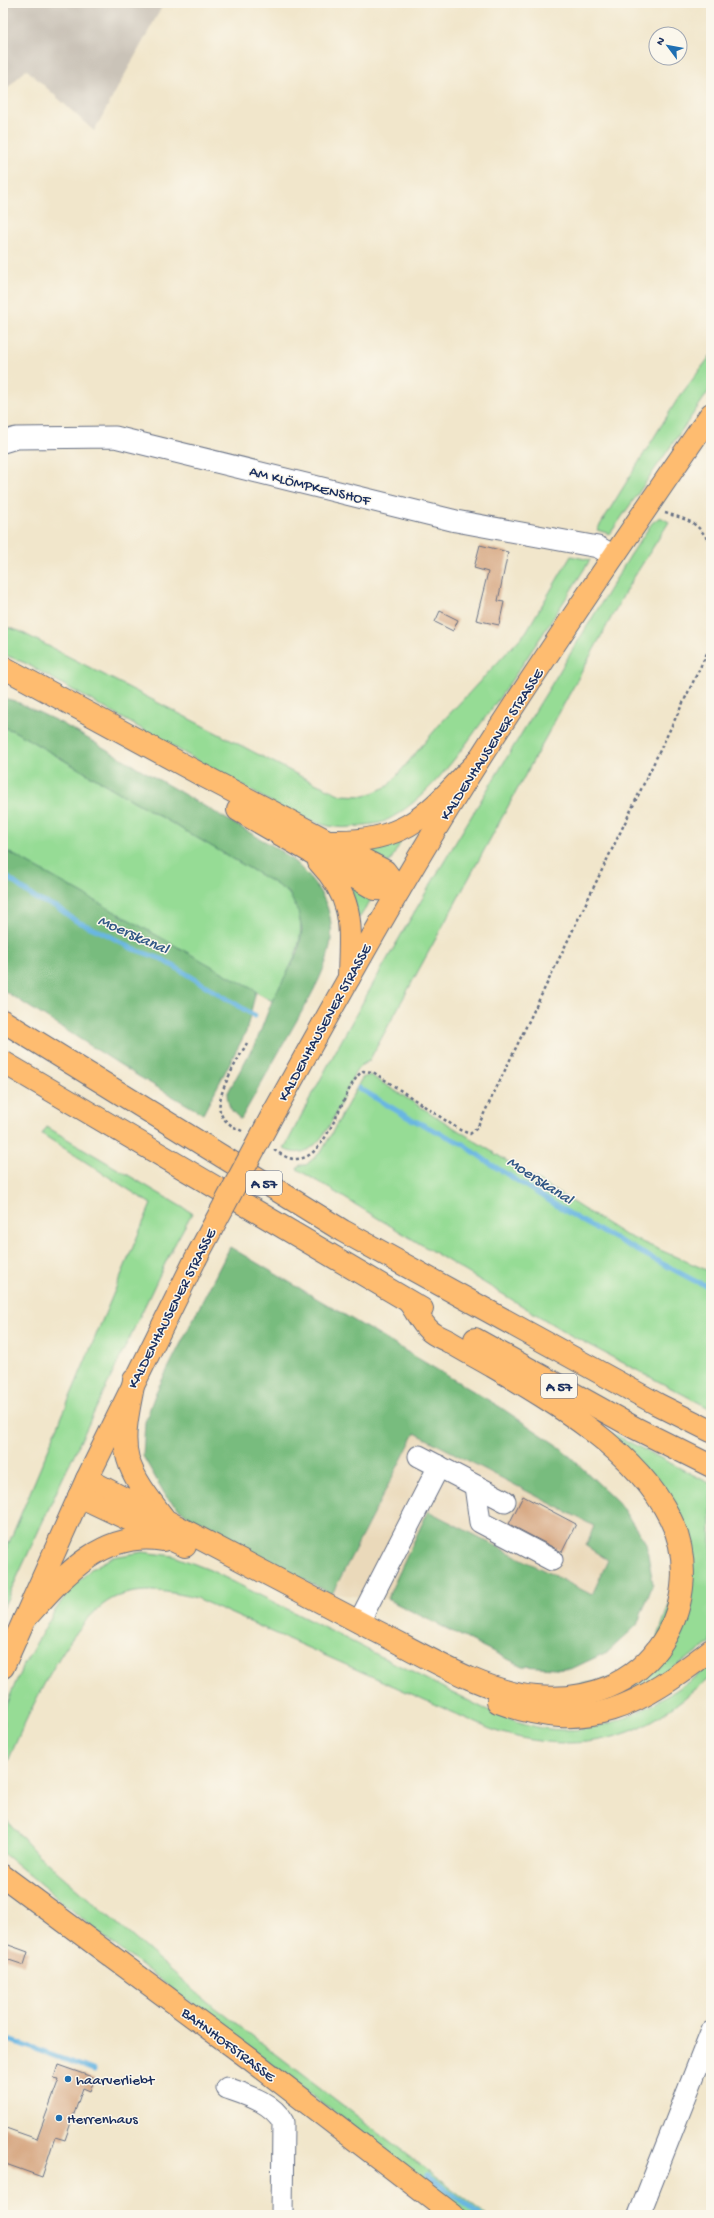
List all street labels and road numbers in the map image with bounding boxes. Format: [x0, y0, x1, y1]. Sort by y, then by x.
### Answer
street label: AM KLÖMPKENSHOF [247, 463, 373, 511]
street label: KALDENHAUSENER STRASSE [437, 665, 549, 824]
street label: KALDENHAUSENER STRASSE [275, 941, 377, 1105]
road number: A 57 [246, 1171, 282, 1195]
street label: KALDENHAUSENER STRASSE [125, 1225, 221, 1392]
road number: A 57 [541, 1374, 577, 1398]
street label: BAHNHOFSTRASSE [177, 2004, 279, 2087]

